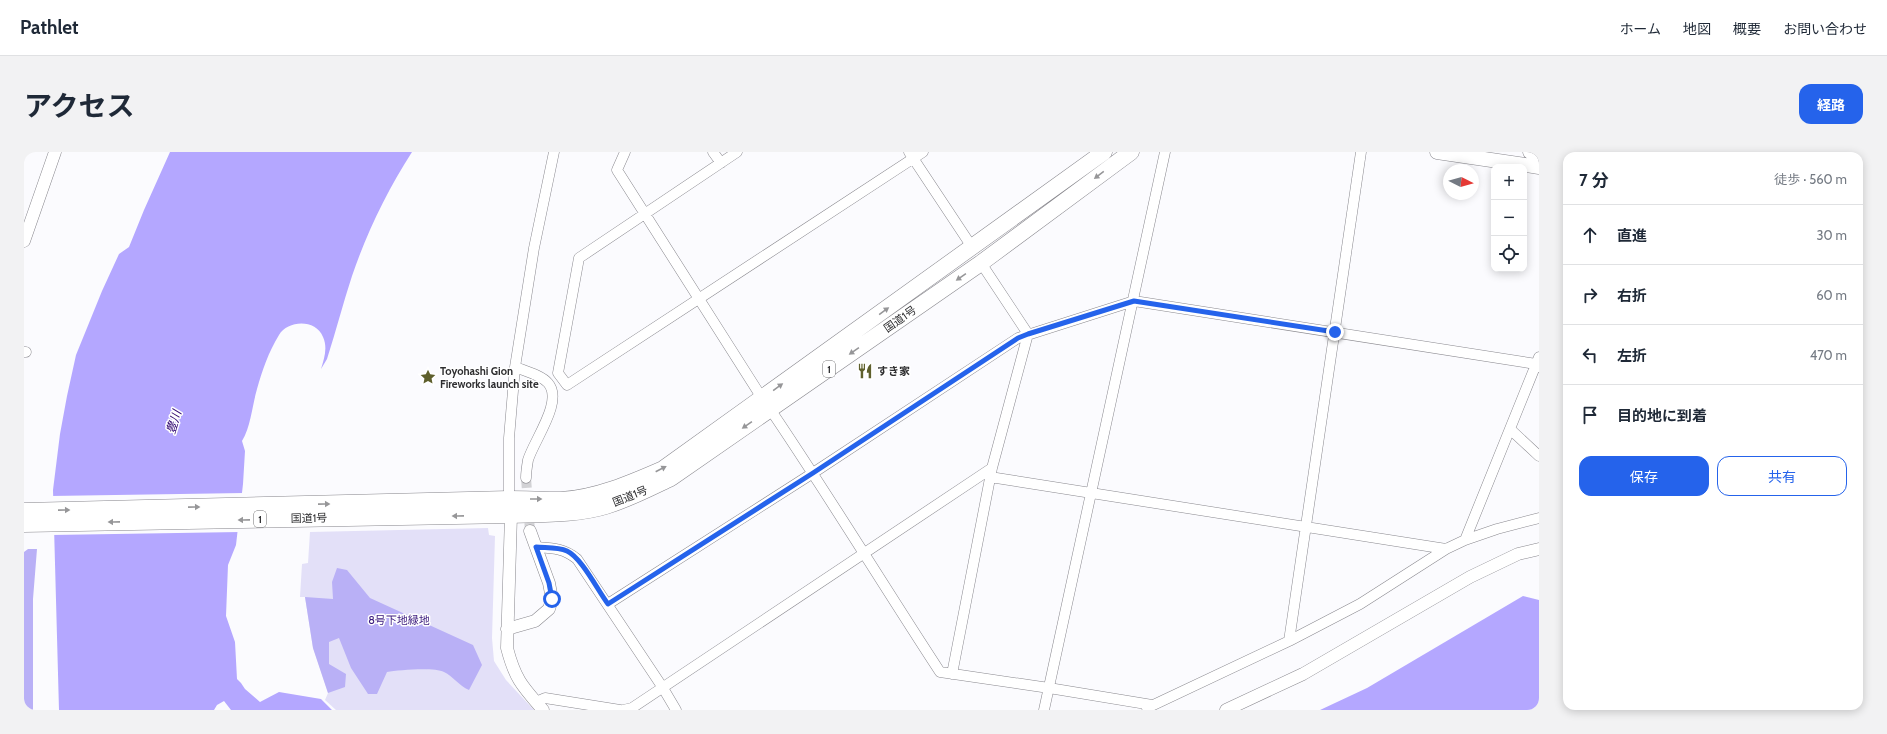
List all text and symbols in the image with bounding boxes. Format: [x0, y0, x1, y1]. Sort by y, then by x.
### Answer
text: Pathlet [20, 16, 79, 39]
text: ホーム [1619, 20, 1661, 38]
text: 地図 [1683, 20, 1711, 38]
text: 概要 [1733, 20, 1761, 38]
text: お問い合わせ [1783, 20, 1867, 38]
button: 経路 [1799, 84, 1863, 124]
text: アクセス [24, 89, 135, 123]
north arrow [1443, 164, 1479, 200]
map controls [1491, 164, 1527, 272]
button: + [1491, 164, 1527, 200]
text: 7 分 [1579, 170, 1609, 190]
one-way arrow [1094, 171, 1105, 179]
text: 徒歩 · 560 m [1774, 171, 1847, 187]
button: − [1491, 200, 1527, 236]
icon: ahead [1579, 224, 1601, 246]
text: 直進 [1617, 227, 1647, 245]
text: 30 m [1817, 227, 1847, 243]
button: locate [1491, 236, 1527, 272]
one-way arrow [956, 273, 966, 281]
icon: right [1579, 284, 1601, 306]
text: 右折 [1617, 287, 1647, 305]
text: 60 m [1816, 287, 1847, 303]
street label: 国道1号 [881, 303, 919, 335]
one-way arrow [878, 307, 889, 315]
route end [1326, 323, 1344, 341]
icon: left [1579, 344, 1601, 366]
one-way arrow [849, 347, 859, 355]
text: 左折 [1617, 347, 1647, 365]
text: 470 m [1810, 347, 1847, 363]
road number: 1 [823, 361, 835, 377]
restaurant icon: すき家 [856, 362, 874, 380]
place label: Toyohashi Gion Fireworks launch site [440, 364, 539, 391]
place label: すき家 [877, 364, 910, 378]
place icon: Toyohashi Gion Fireworks launch site [419, 368, 437, 386]
one-way arrow [773, 383, 784, 391]
icon: arrive [1579, 404, 1601, 426]
water label: 豊川 [163, 406, 185, 436]
text: 目的地に到着 [1617, 407, 1707, 425]
one-way arrow [742, 421, 753, 429]
button: 保存 [1579, 456, 1709, 496]
button: 共有 [1717, 456, 1847, 496]
one-way arrow [655, 466, 666, 473]
street label: 国道1号 [610, 483, 650, 509]
one-way arrow [530, 496, 543, 502]
one-way arrow [318, 501, 331, 507]
one-way arrow [188, 504, 201, 510]
one-way arrow [58, 507, 71, 513]
road number: 1 [254, 511, 266, 527]
street label: 国道1号 [291, 511, 327, 525]
one-way arrow [451, 513, 464, 519]
one-way arrow [238, 516, 250, 523]
one-way arrow [107, 519, 120, 525]
route start [543, 590, 561, 608]
park label: 8号下地緑地 [368, 613, 430, 627]

